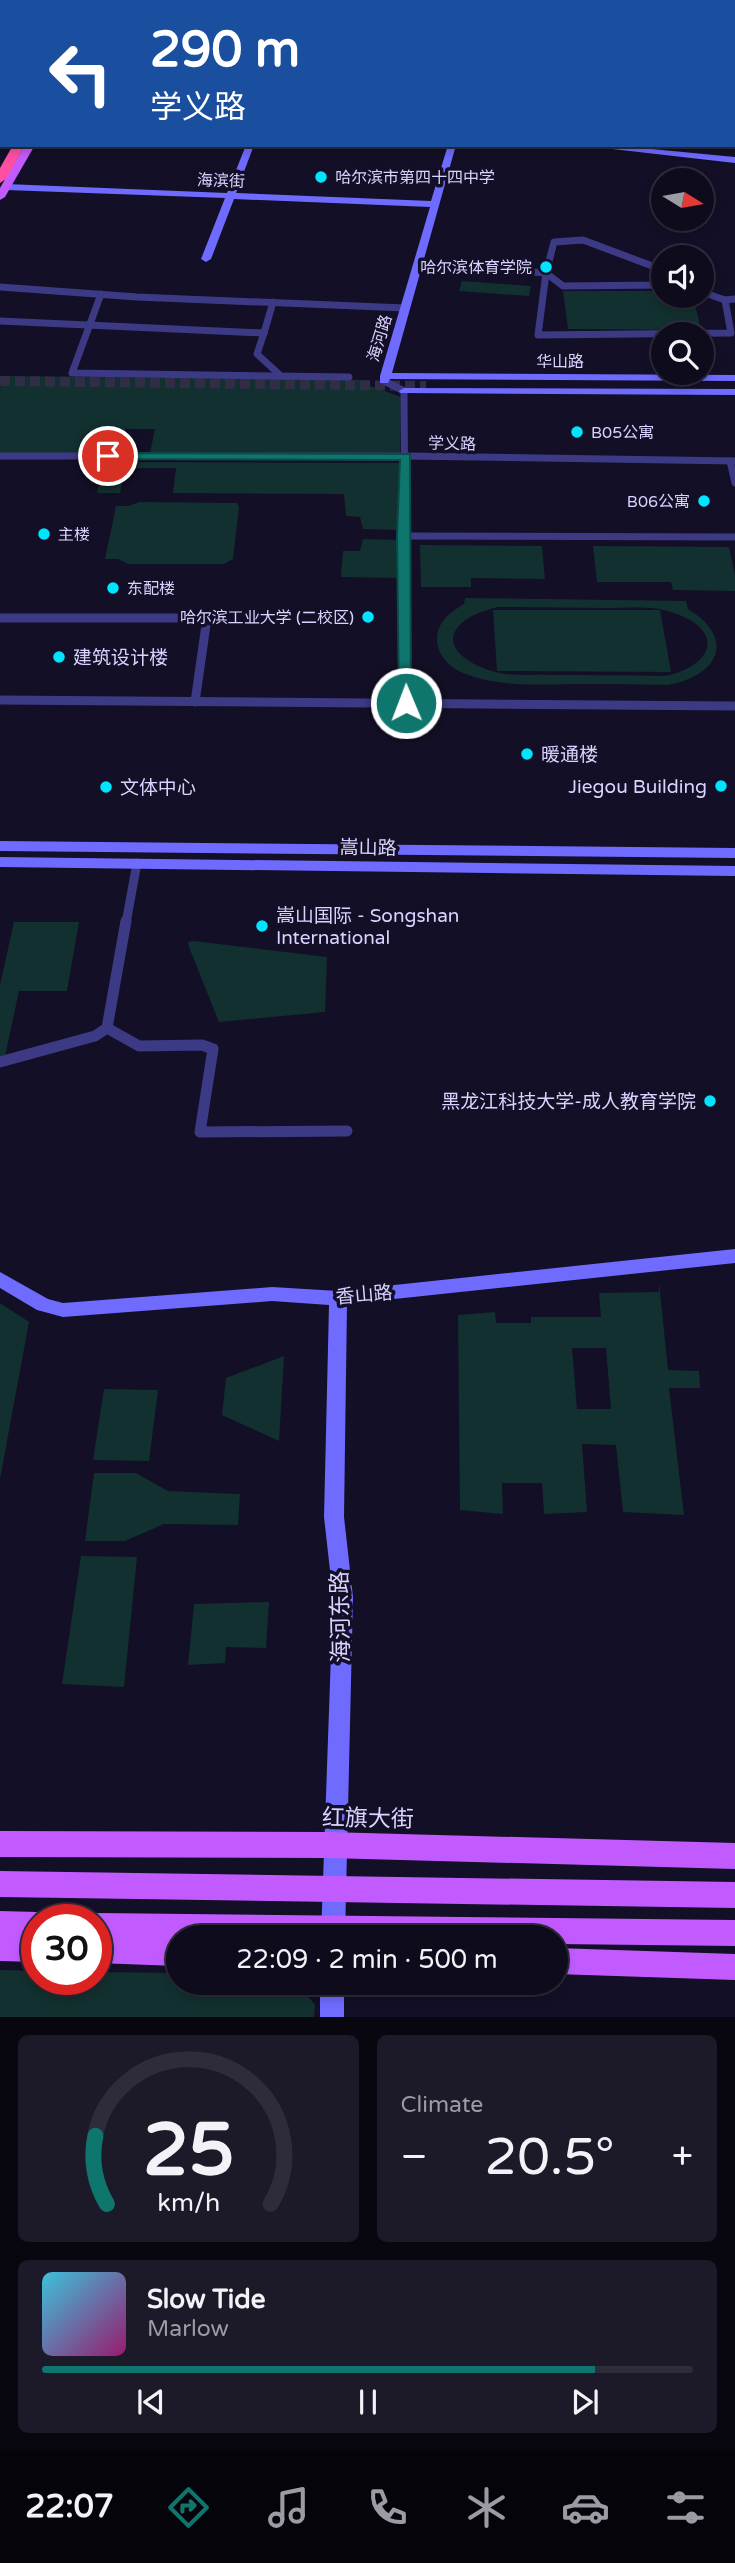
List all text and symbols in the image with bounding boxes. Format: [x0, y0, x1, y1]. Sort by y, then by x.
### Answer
text: 290 m [150, 21, 300, 80]
icon: left [35, 28, 126, 119]
text: 学义路 [150, 89, 246, 127]
place label: 哈尔滨市第四十四中学 [335, 168, 495, 188]
north arrow [651, 168, 714, 231]
map controls [651, 168, 714, 385]
marker: 哈尔滨市第四十四中学 [313, 169, 329, 185]
street label: 海滨街 [197, 170, 245, 192]
button: sound [651, 245, 714, 308]
place label: 哈尔滨体育学院 [420, 258, 532, 278]
marker: 哈尔滨体育学院 [538, 259, 554, 275]
street label: 海河路 [363, 312, 397, 364]
button: search [651, 322, 714, 385]
street label: 华山路 [536, 352, 584, 372]
place label: B05公寓 [591, 423, 654, 443]
marker: B05公寓 [569, 424, 585, 440]
pin [78, 426, 138, 486]
street label: 学义路 [428, 434, 476, 454]
icon: arrive [89, 437, 127, 475]
place label: B06公寓 [627, 492, 690, 512]
marker: B06公寓 [696, 493, 712, 509]
place label: 主楼 [58, 525, 90, 545]
marker: 主楼 [36, 526, 52, 542]
place label: 东配楼 [127, 579, 175, 599]
marker: 东配楼 [105, 580, 121, 596]
place label: 哈尔滨工业大学 (二校区) [180, 608, 354, 628]
marker: 哈尔滨工业大学 (二校区) [360, 609, 376, 625]
place label: 建筑设计楼 [73, 647, 168, 669]
marker: 建筑设计楼 [51, 649, 67, 665]
position arrow [369, 666, 443, 740]
place label: 暖通楼 [541, 744, 598, 766]
marker: 暖通楼 [519, 746, 535, 762]
place label: Jiegou Building [568, 776, 707, 798]
place label: 文体中心 [120, 777, 196, 799]
marker: Jiegou Building [713, 778, 729, 794]
marker: 文体中心 [98, 779, 114, 795]
street label: 嵩山路 [339, 837, 397, 859]
place label: 嵩山国际 - Songshan International [276, 905, 459, 949]
marker: 嵩山国际 - Songshan International [254, 918, 270, 934]
place label: 黑龙江科技大学-成人教育学院 [441, 1091, 696, 1113]
marker: 黑龙江科技大学-成人教育学院 [702, 1093, 718, 1109]
street label: 香山路 [335, 1282, 393, 1308]
street label: 海河东路 [326, 1571, 356, 1663]
street label: 红旗大街 [322, 1804, 414, 1834]
speed limit sign: 30 [21, 1904, 112, 1995]
text: 22:09 · 2 min · 500 m [236, 1944, 498, 1975]
text: Climate [401, 2091, 483, 2119]
text: 25 [143, 2108, 234, 2196]
text: 20.5° [485, 2126, 615, 2189]
text: − [401, 2134, 428, 2180]
text: + [672, 2134, 693, 2180]
text: km/h [157, 2188, 220, 2218]
text: Slow Tide [147, 2284, 265, 2315]
text: Marlow [147, 2315, 229, 2343]
icon: previous [132, 2383, 170, 2421]
icon: pause [349, 2383, 387, 2421]
icon: next [566, 2383, 604, 2421]
icon: directions [164, 2483, 213, 2532]
icon: music [264, 2483, 313, 2532]
icon: phone [363, 2483, 412, 2532]
icon: climate [462, 2483, 511, 2532]
icon: car [561, 2483, 610, 2532]
icon: filters [661, 2483, 710, 2532]
text: 22:07 [25, 2488, 114, 2526]

